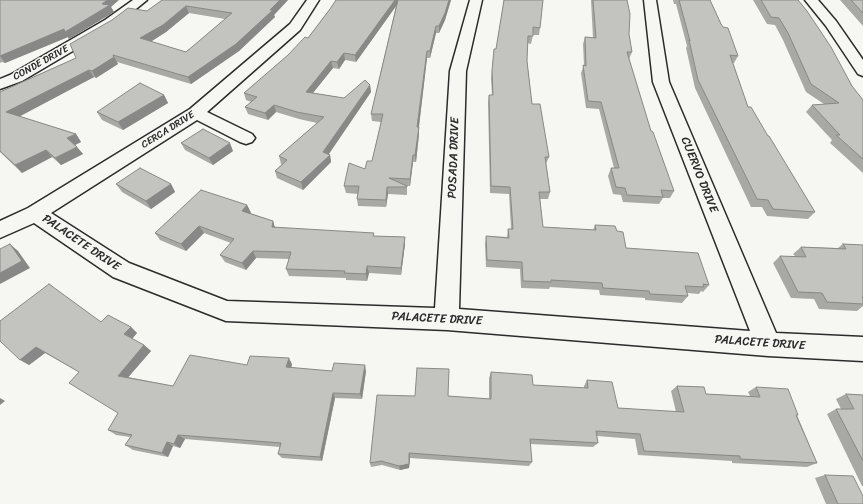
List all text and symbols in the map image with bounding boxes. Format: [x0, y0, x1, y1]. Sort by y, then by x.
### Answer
street label: CONDE DRIVE [11, 43, 71, 83]
street label: CERCA DRIVE [139, 109, 197, 151]
street label: POSADA DRIVE [445, 117, 463, 199]
street label: CUERVO DRIVE [677, 135, 721, 215]
street label: PALACETE DRIVE [39, 212, 123, 274]
street label: PALACETE DRIVE [391, 309, 483, 329]
street label: PALACETE DRIVE [714, 333, 806, 353]

